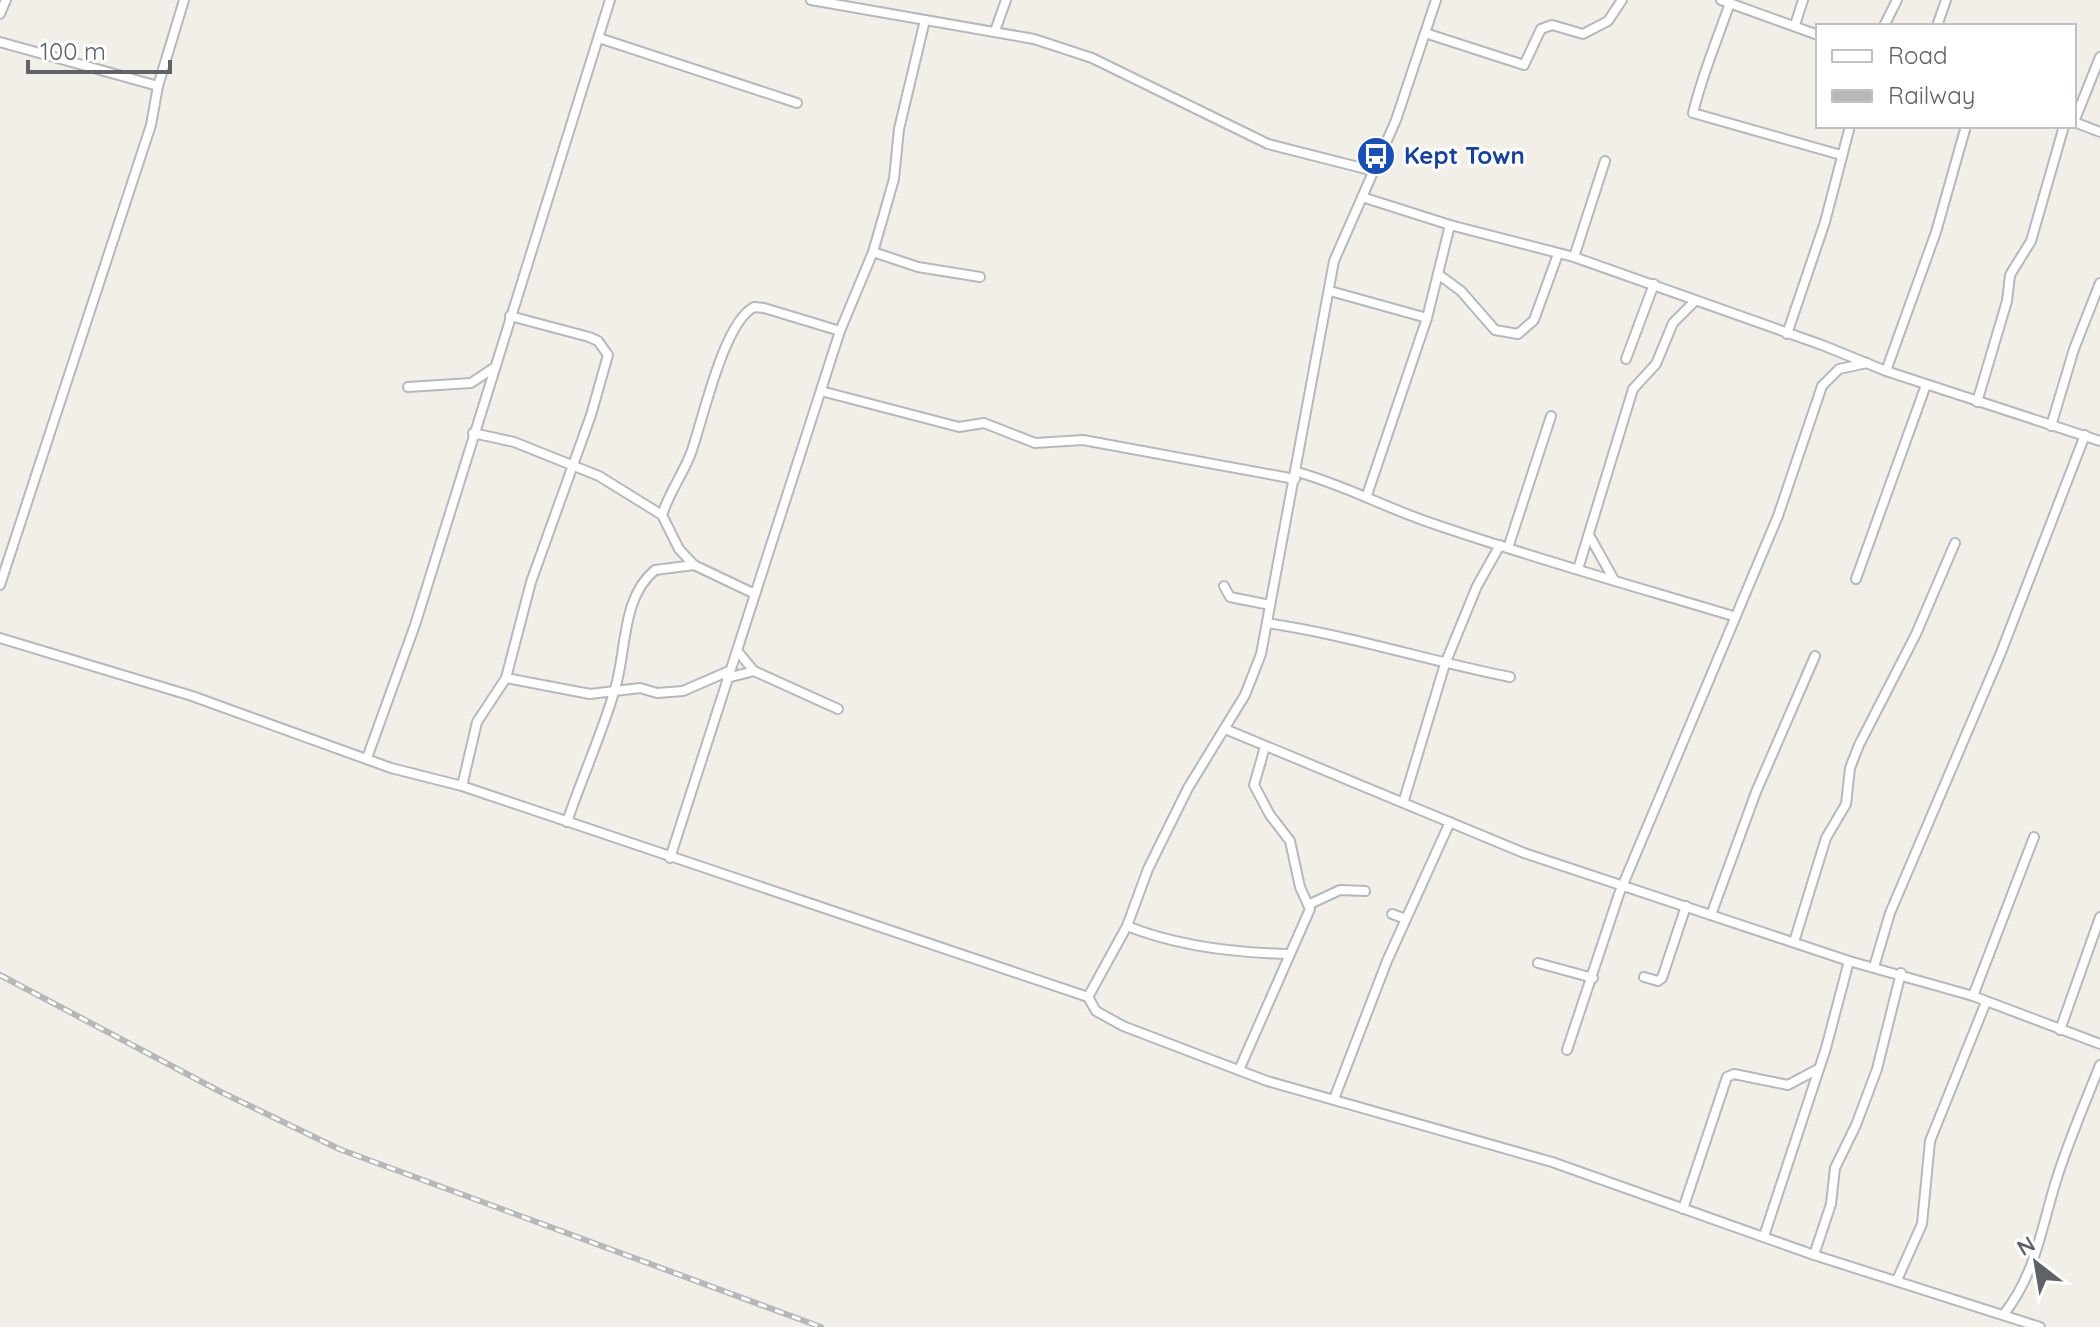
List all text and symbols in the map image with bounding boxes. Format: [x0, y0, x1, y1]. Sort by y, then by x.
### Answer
scale bar [28, 24, 170, 74]
legend [1816, 24, 2076, 128]
text: 100 m [40, 36, 106, 66]
text: Road [1888, 40, 1948, 70]
text: Railway [1888, 80, 1975, 110]
bus stop icon: Kept Town [1355, 135, 1397, 177]
place label: Kept Town [1404, 140, 1525, 170]
north arrow [1996, 1223, 2076, 1303]
text: N [2012, 1230, 2040, 1262]

